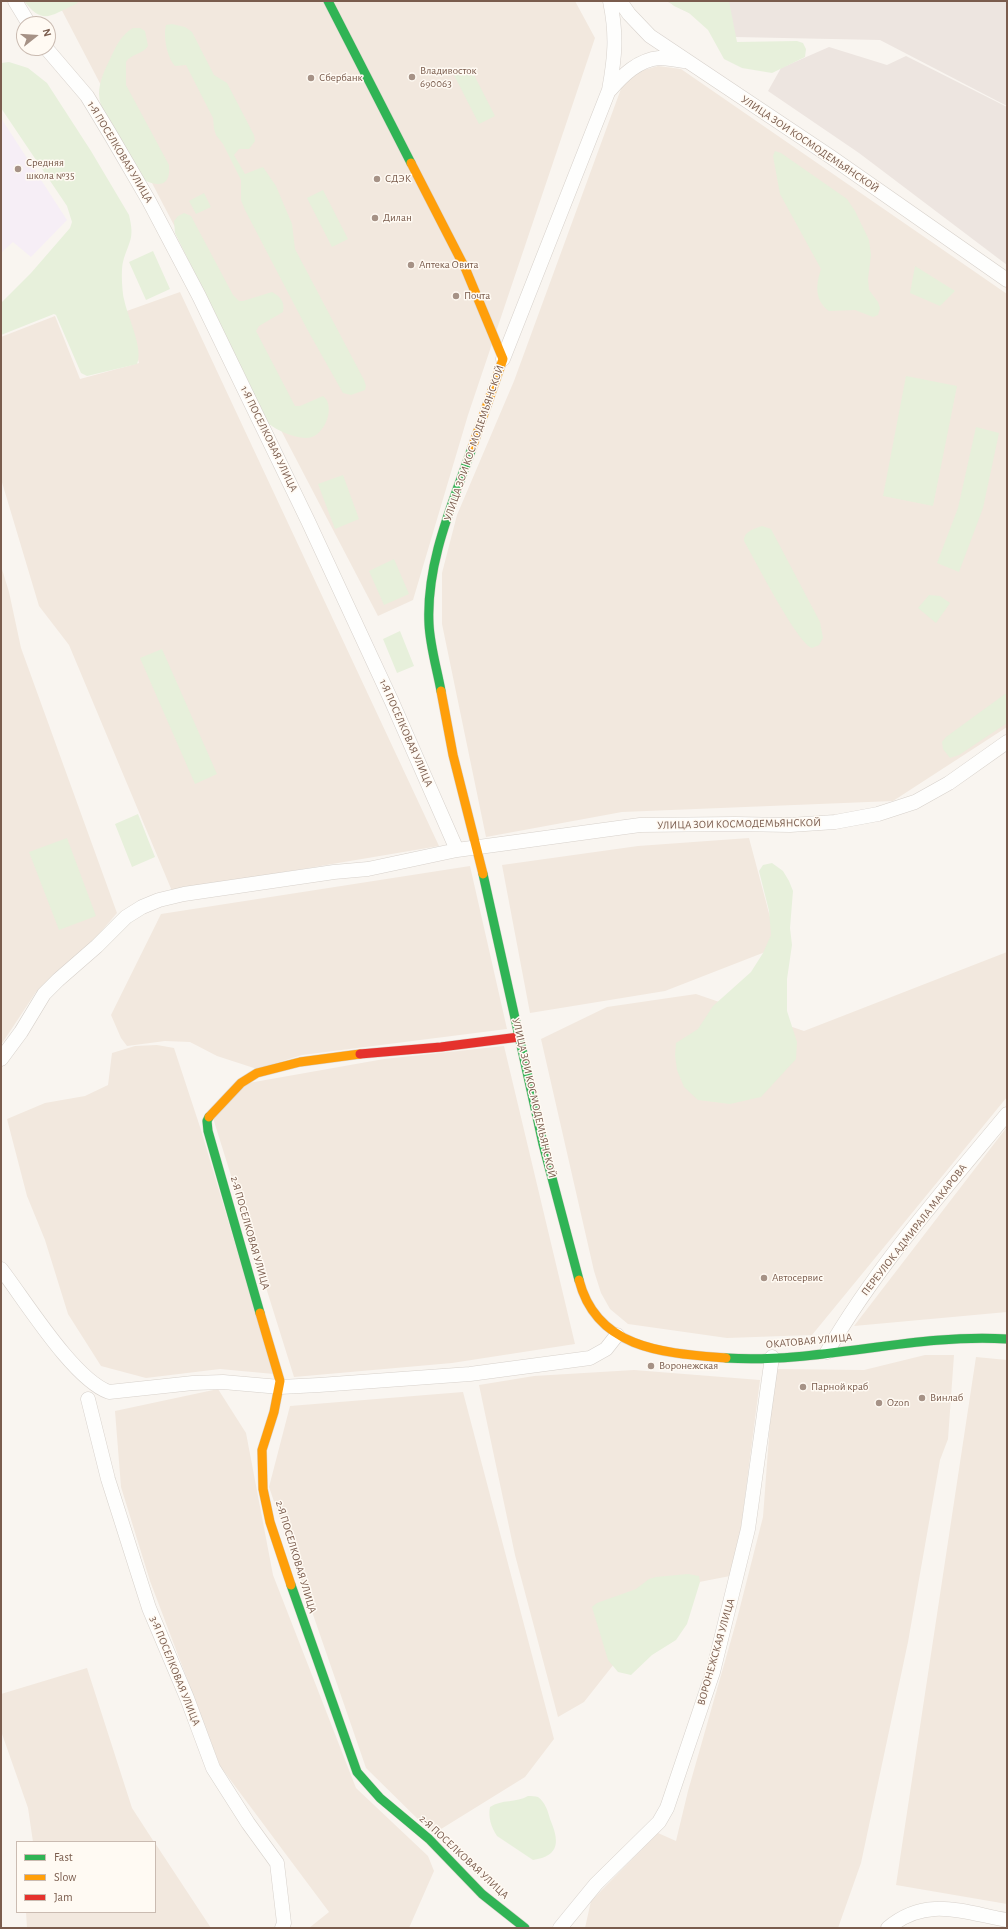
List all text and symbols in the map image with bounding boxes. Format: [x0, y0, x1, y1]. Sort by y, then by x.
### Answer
north arrow [16, 16, 56, 56]
text: N [41, 27, 53, 38]
place label: Владивосток 690063 [420, 64, 477, 90]
place label: Сбербанк [319, 71, 363, 85]
marker: Владивосток 690063 [407, 72, 417, 82]
marker: Сбербанк [306, 73, 316, 83]
street label: УЛИЦА ЗОИ КОСМОДЕМЬЯНСКОЙ [738, 93, 882, 195]
street label: 1-Я ПОСЕЛКОВАЯ УЛИЦА [84, 99, 156, 205]
place label: Средняя школа №35 [26, 156, 74, 182]
marker: Средняя школа №35 [13, 164, 23, 174]
place label: СДЭК [385, 172, 411, 186]
marker: СДЭК [372, 174, 382, 184]
place label: Дилан [383, 211, 412, 225]
marker: Дилан [370, 213, 380, 223]
place label: Аптека Овита [419, 258, 479, 272]
marker: Аптека Овита [406, 260, 416, 270]
place label: Почта [464, 289, 490, 303]
marker: Почта [451, 291, 461, 301]
street label: УЛИЦА ЗОИ КОСМОДЕМЬЯНСКОЙ [441, 363, 507, 523]
street label: 1-Я ПОСЕЛКОВАЯ УЛИЦА [238, 384, 300, 494]
street label: 1-Я ПОСЕЛКОВАЯ УЛИЦА [376, 677, 436, 789]
street label: УЛИЦА ЗОИ КОСМОДЕМЬЯНСКОЙ [657, 816, 821, 832]
street label: УЛИЦА ЗОИ КОСМОДЕМЬЯНСКОЙ [509, 1017, 559, 1179]
street label: ПЕРЕУЛОК АДМИРАЛА МАКАРОВА [858, 1161, 970, 1299]
street label: 2-Я ПОСЕЛКОВАЯ УЛИЦА [227, 1175, 273, 1291]
place label: Автосервис [772, 1271, 823, 1285]
marker: Автосервис [759, 1273, 769, 1283]
street label: ОКАТОВАЯ УЛИЦА [765, 1331, 853, 1351]
place label: Воронежская [659, 1359, 718, 1373]
marker: Воронежская [646, 1361, 656, 1371]
place label: Парной краб [811, 1380, 868, 1394]
marker: Парной краб [798, 1382, 808, 1392]
place label: Винлаб [930, 1391, 963, 1405]
marker: Винлаб [917, 1393, 927, 1403]
place label: Ozon [887, 1396, 909, 1410]
marker: Ozon [874, 1398, 884, 1408]
street label: 2-Я ПОСЕЛКОВАЯ УЛИЦА [273, 1499, 319, 1615]
street label: ВОРОНЕЖСКАЯ УЛИЦА [694, 1597, 738, 1707]
street label: 3-Я ПОСЕЛКОВАЯ УЛИЦА [147, 1614, 203, 1728]
street label: 2-Я ПОСЕЛКОВАЯ УЛИЦА [417, 1812, 511, 1902]
legend [16, 1841, 156, 1913]
text: Fast [54, 1851, 73, 1863]
text: Slow [54, 1871, 76, 1883]
text: Jam [54, 1891, 73, 1903]

